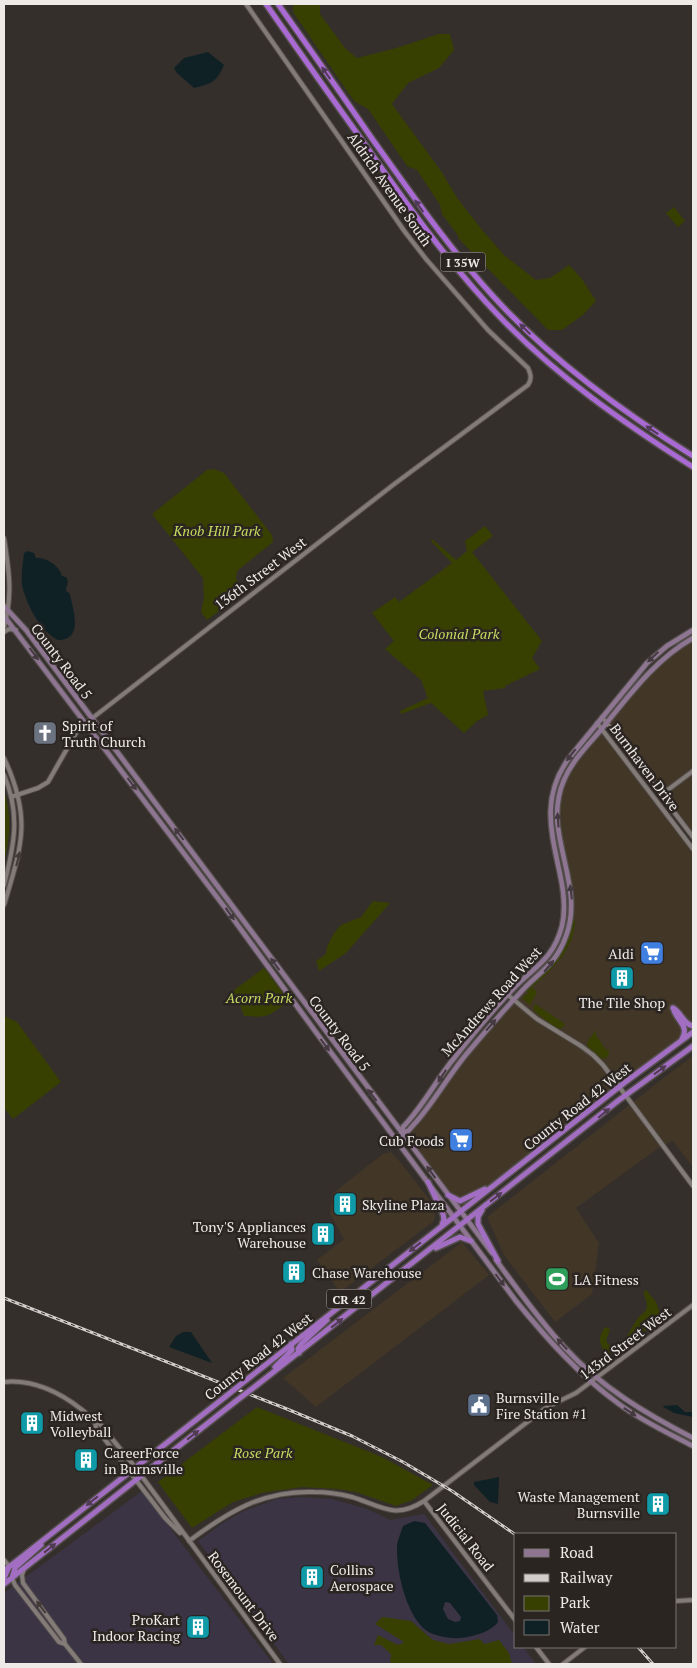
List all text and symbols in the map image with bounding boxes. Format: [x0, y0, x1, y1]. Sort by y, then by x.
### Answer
one-way arrow [321, 66, 331, 79]
street label: Aldrich Avenue South [344, 128, 436, 250]
one-way arrow [414, 199, 424, 213]
road number: I 35W [440, 252, 486, 272]
one-way arrow [519, 323, 531, 335]
one-way arrow [645, 425, 659, 435]
park label: Knob Hill Park [172, 521, 261, 540]
street label: 136th Street West [210, 532, 310, 614]
street label: County Road 5 [27, 619, 97, 703]
park label: Colonial Park [419, 624, 500, 643]
one-way arrow [29, 647, 39, 661]
one-way arrow [647, 652, 660, 663]
place label: Spirit of Truth Church [62, 716, 146, 751]
church icon: Spirit of Truth Church [32, 720, 58, 746]
street label: Burnhaven Drive [606, 720, 684, 814]
one-way arrow [566, 748, 577, 761]
one-way arrow [127, 777, 137, 791]
one-way arrow [554, 812, 562, 828]
one-way arrow [173, 828, 184, 841]
one-way arrow [14, 851, 22, 866]
one-way arrow [566, 884, 574, 900]
one-way arrow [224, 907, 235, 920]
supermarket icon: Aldi [639, 940, 665, 966]
street label: McAndrews Road West [437, 941, 546, 1060]
place label: Aldi [608, 944, 634, 963]
one-way arrow [270, 958, 281, 971]
one-way arrow [543, 959, 554, 972]
building icon: The Tile Shop [609, 965, 635, 991]
park label: Acorn Park [225, 988, 292, 1007]
street label: County Road 5 [305, 991, 375, 1075]
place label: The Tile Shop [579, 993, 665, 1012]
one-way arrow [485, 1020, 497, 1032]
one-way arrow [320, 1038, 330, 1052]
street label: County Road 42 West [519, 1057, 635, 1154]
one-way arrow [653, 1066, 666, 1076]
one-way arrow [437, 1069, 447, 1083]
one-way arrow [367, 1088, 378, 1101]
one-way arrow [597, 1107, 610, 1118]
supermarket icon: Cub Foods [448, 1127, 474, 1153]
place label: Cub Foods [379, 1131, 444, 1150]
one-way arrow [426, 1166, 437, 1179]
building icon: Skyline Plaza [332, 1191, 358, 1217]
one-way arrow [489, 1192, 502, 1203]
place label: Skyline Plaza [362, 1195, 445, 1214]
place label: Tony'S Appliances Warehouse [193, 1217, 306, 1252]
building icon: Tony'S Appliances Warehouse [310, 1221, 336, 1247]
one-way arrow [409, 1241, 422, 1252]
building icon: Chase Warehouse [281, 1259, 307, 1285]
place label: Chase Warehouse [312, 1263, 422, 1282]
sports icon: LA Fitness [544, 1266, 570, 1292]
place label: LA Fitness [574, 1270, 639, 1289]
one-way arrow [495, 1273, 505, 1287]
road number: CR 42 [326, 1290, 372, 1308]
street label: 143rd Street West [575, 1302, 675, 1384]
street label: County Road 42 West [200, 1307, 316, 1404]
one-way arrow [330, 1317, 343, 1328]
one-way arrow [556, 1339, 568, 1351]
place label: Burnsville Fire Station #1 [496, 1388, 587, 1423]
public building icon: Burnsville Fire Station #1 [466, 1392, 492, 1418]
place label: Midwest Volleyball [50, 1406, 111, 1441]
one-way arrow [624, 1407, 637, 1416]
building icon: Midwest Volleyball [19, 1410, 45, 1436]
one-way arrow [186, 1430, 199, 1441]
place label: CareerForce in Burnsville [104, 1443, 183, 1478]
park label: Rose Park [233, 1443, 293, 1462]
building icon: CareerForce in Burnsville [73, 1447, 99, 1473]
place label: Waste Management Burnsville [517, 1487, 641, 1522]
building icon: Waste Management Burnsville [645, 1491, 671, 1517]
one-way arrow [86, 1496, 99, 1507]
street label: Judicial Road [433, 1499, 499, 1575]
legend [514, 1533, 677, 1648]
text: Road [560, 1542, 593, 1562]
one-way arrow [43, 1543, 56, 1554]
street label: Rosemount Drive [204, 1547, 284, 1645]
place label: Collins Aerospace [330, 1560, 394, 1595]
building icon: Collins Aerospace [299, 1564, 325, 1590]
text: Railway [560, 1567, 613, 1587]
text: Park [560, 1592, 590, 1612]
one-way arrow [36, 1600, 46, 1614]
place label: ProKart Indoor Racing [92, 1610, 181, 1645]
building icon: ProKart Indoor Racing [185, 1614, 211, 1640]
text: Water [560, 1617, 600, 1637]

